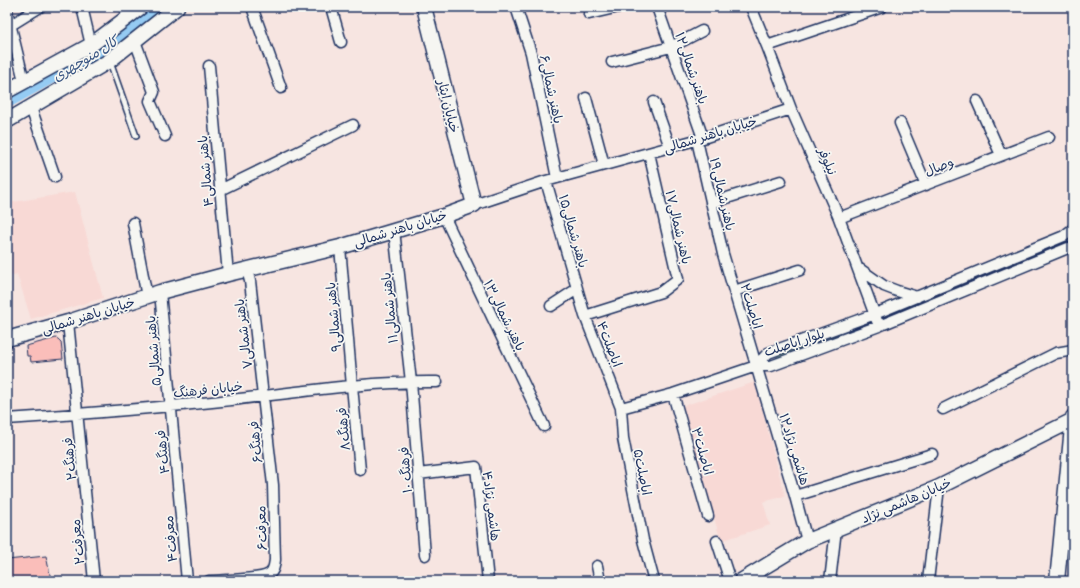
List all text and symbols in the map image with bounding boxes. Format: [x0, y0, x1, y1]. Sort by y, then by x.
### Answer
water label: کال منوچهری [49, 29, 125, 86]
street label: باهنر شمالی۱۲ [670, 29, 713, 107]
street label: باهنر شمالی۶ [535, 53, 568, 125]
street label: خیابان ایثار [433, 76, 464, 135]
street label: خیابان باهنر شمالی [661, 111, 759, 158]
street label: باهنر شمالی۴ [193, 135, 218, 207]
street label: نیلوفر [814, 144, 842, 177]
street label: وصال [922, 152, 956, 180]
street label: باهنر شمالی۱۹ [705, 156, 740, 233]
street label: باهنر شمالی۱۷ [661, 188, 696, 266]
street label: باهنر شمالی۱۵ [554, 192, 593, 270]
street label: خیابان باهنر شمالی [351, 205, 449, 252]
street label: باهنر شمالی۱۱ [376, 272, 403, 344]
street label: باهنر شمالی۱۳ [479, 276, 530, 354]
street label: باهنر شمالی۹ [321, 281, 346, 353]
street label: اباصلت۲ [737, 281, 767, 331]
street label: خیابان باهنر شمالی [39, 292, 137, 339]
street label: باهنر شمالی۷ [230, 298, 257, 370]
street label: باهنر شمالی۵ [141, 315, 166, 387]
street label: اباصلت۴ [593, 319, 627, 369]
street label: بلوار اباصلت [761, 324, 827, 360]
street label: خیابان فرهنگ [172, 376, 244, 402]
street label: فرهنگ۸ [332, 406, 354, 452]
street label: هاشمی نژاد۱۲ [775, 411, 814, 487]
street label: فرهنگ۶ [244, 420, 266, 464]
street label: اباصلت۳ [688, 425, 718, 477]
street label: فرهنگ۴ [151, 429, 173, 475]
street label: فرهنگ۲ [58, 437, 80, 481]
street label: فرهنگ ۱۰ [394, 446, 416, 494]
street label: اباصلت۵ [630, 447, 656, 497]
street label: هاشمی نژاد۴ [478, 470, 505, 542]
street label: خیابان هاشمی نژاد [858, 473, 954, 528]
street label: معرفت۶ [251, 505, 271, 551]
street label: معرفت۴ [159, 515, 181, 563]
street label: معرفت۲ [66, 518, 88, 566]

